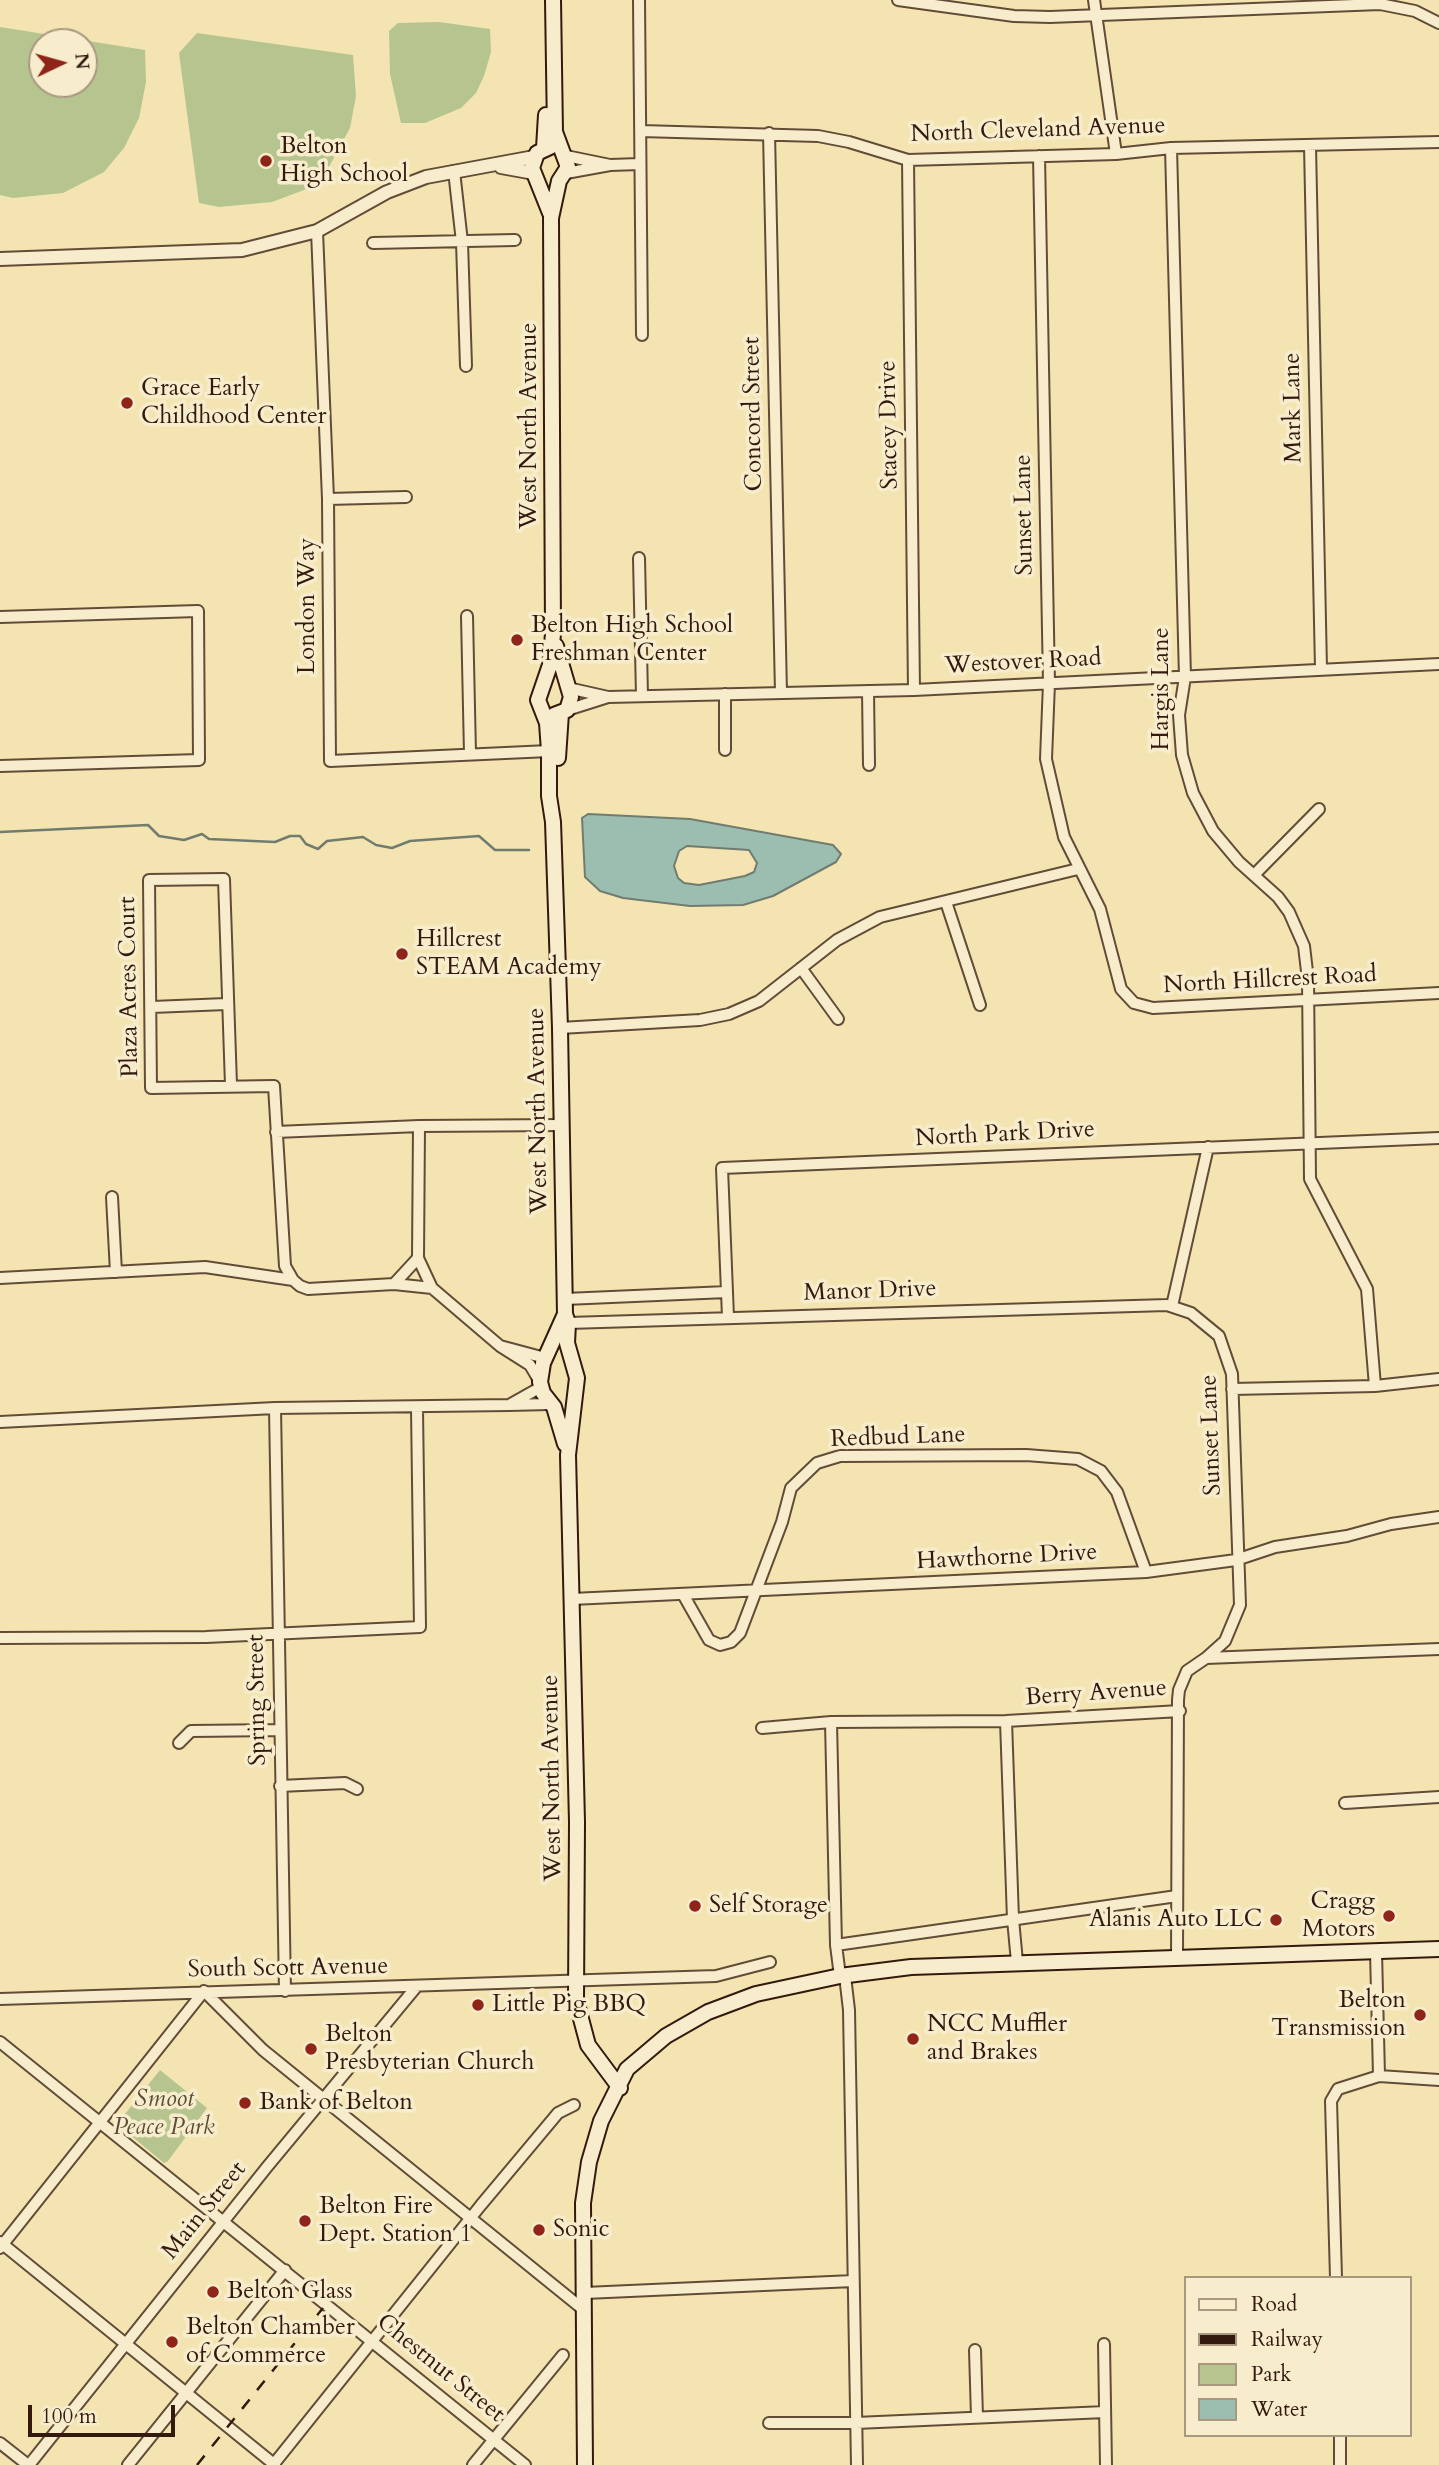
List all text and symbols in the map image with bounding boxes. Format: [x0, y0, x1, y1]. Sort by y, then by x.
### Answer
north arrow [28, 28, 98, 98]
text: N [68, 52, 96, 71]
street label: North Cleveland Avenue [910, 112, 1166, 150]
place label: Belton High School [280, 133, 408, 189]
marker: Belton High School [258, 153, 274, 169]
street label: West North Avenue [516, 323, 544, 529]
street label: Concord Street [738, 336, 770, 492]
street label: Mark Lane [1279, 353, 1309, 463]
street label: Stacey Drive [874, 360, 906, 490]
place label: Grace Early Childhood Center [141, 375, 327, 431]
marker: Grace Early Childhood Center [119, 395, 135, 411]
street label: Sunset Lane [1010, 454, 1040, 576]
street label: London Way [294, 538, 322, 674]
place label: Belton High School Freshman Center [531, 612, 733, 668]
street label: Hargis Lane [1148, 627, 1176, 751]
marker: Belton High School Freshman Center [509, 632, 525, 648]
street label: Westover Road [944, 645, 1102, 681]
street label: Plaza Acres Court [114, 896, 146, 1078]
place label: Hillcrest STEAM Academy [416, 926, 602, 982]
marker: Hillcrest STEAM Academy [394, 946, 410, 962]
street label: North Hillcrest Road [1162, 961, 1378, 1001]
street label: West North Avenue [523, 1007, 555, 1215]
street label: North Park Drive [914, 1116, 1096, 1154]
street label: Manor Drive [803, 1275, 937, 1309]
street label: Sunset Lane [1195, 1374, 1229, 1496]
street label: Redbud Lane [830, 1421, 966, 1455]
street label: Hawthorne Drive [916, 1539, 1098, 1577]
street label: Spring Street [242, 1634, 274, 1766]
street label: West North Avenue [537, 1674, 569, 1882]
street label: Berry Avenue [1024, 1675, 1168, 1713]
place label: Cragg Motors [1302, 1888, 1375, 1944]
place label: Self Storage [709, 1892, 828, 1920]
marker: Self Storage [687, 1898, 703, 1914]
place label: Alanis Auto LLC [1089, 1906, 1262, 1934]
marker: Cragg Motors [1381, 1908, 1397, 1924]
marker: Alanis Auto LLC [1268, 1912, 1284, 1928]
street label: South Scott Avenue [187, 1953, 389, 1985]
place label: Belton Transmission [1271, 1987, 1406, 2043]
place label: Little Pig BBQ [492, 1991, 646, 2019]
marker: Little Pig BBQ [470, 1997, 486, 2013]
marker: Belton Transmission [1412, 2007, 1428, 2023]
place label: NCC Muffler and Brakes [927, 2011, 1067, 2067]
place label: Belton Presbyterian Church [325, 2021, 534, 2077]
marker: NCC Muffler and Brakes [905, 2031, 921, 2047]
marker: Belton Presbyterian Church [303, 2041, 319, 2057]
park label: Smoot Peace Park [113, 2086, 215, 2142]
place label: Bank of Belton [259, 2089, 413, 2117]
marker: Bank of Belton [237, 2095, 253, 2111]
street label: Main Street [157, 2156, 253, 2266]
place label: Belton Fire Dept. Station 1 [319, 2193, 472, 2249]
marker: Belton Fire Dept. Station 1 [297, 2213, 313, 2229]
place label: Sonic [553, 2216, 609, 2244]
marker: Sonic [531, 2222, 547, 2238]
legend [1184, 2276, 1411, 2437]
place label: Belton Glass [227, 2278, 352, 2306]
marker: Belton Glass [205, 2284, 221, 2300]
text: Road [1251, 2290, 1297, 2319]
street label: Chestnut Street [370, 2309, 510, 2429]
place label: Belton Chamber of Commerce [186, 2314, 355, 2370]
text: Railway [1251, 2325, 1323, 2354]
marker: Belton Chamber of Commerce [164, 2334, 180, 2350]
text: Park [1251, 2360, 1291, 2389]
scale bar [32, 2392, 178, 2436]
text: Water [1251, 2395, 1307, 2424]
text: 100 m [41, 2402, 97, 2431]

